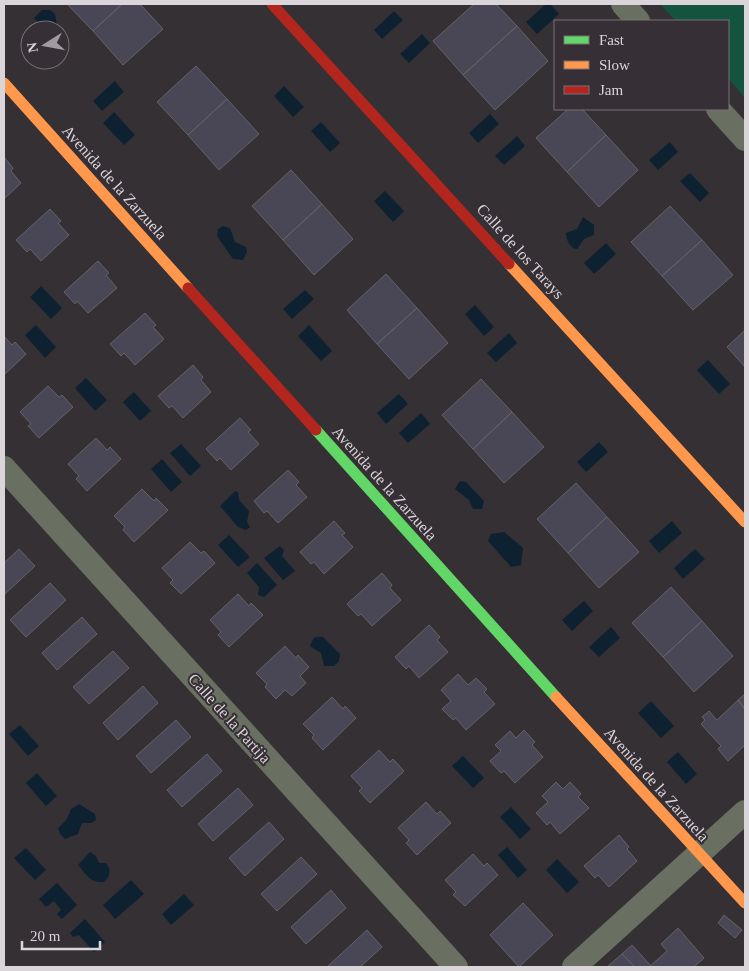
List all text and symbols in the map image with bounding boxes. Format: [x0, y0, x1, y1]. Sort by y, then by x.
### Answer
north arrow [20, 20, 70, 70]
legend [554, 20, 729, 110]
text: Fast [599, 32, 625, 48]
text: N [24, 41, 41, 54]
text: Slow [599, 57, 630, 73]
text: Jam [599, 82, 623, 98]
street label: Avenida de la Zarzuela [59, 122, 170, 243]
street label: Calle de los Tarays [473, 200, 568, 303]
street label: Avenida de la Zarzuela [329, 423, 440, 544]
street label: Calle de la Partija [184, 670, 274, 767]
street label: Avenida de la Zarzuela [601, 724, 712, 845]
scale bar [22, 918, 100, 950]
text: 20 m [30, 928, 61, 944]

